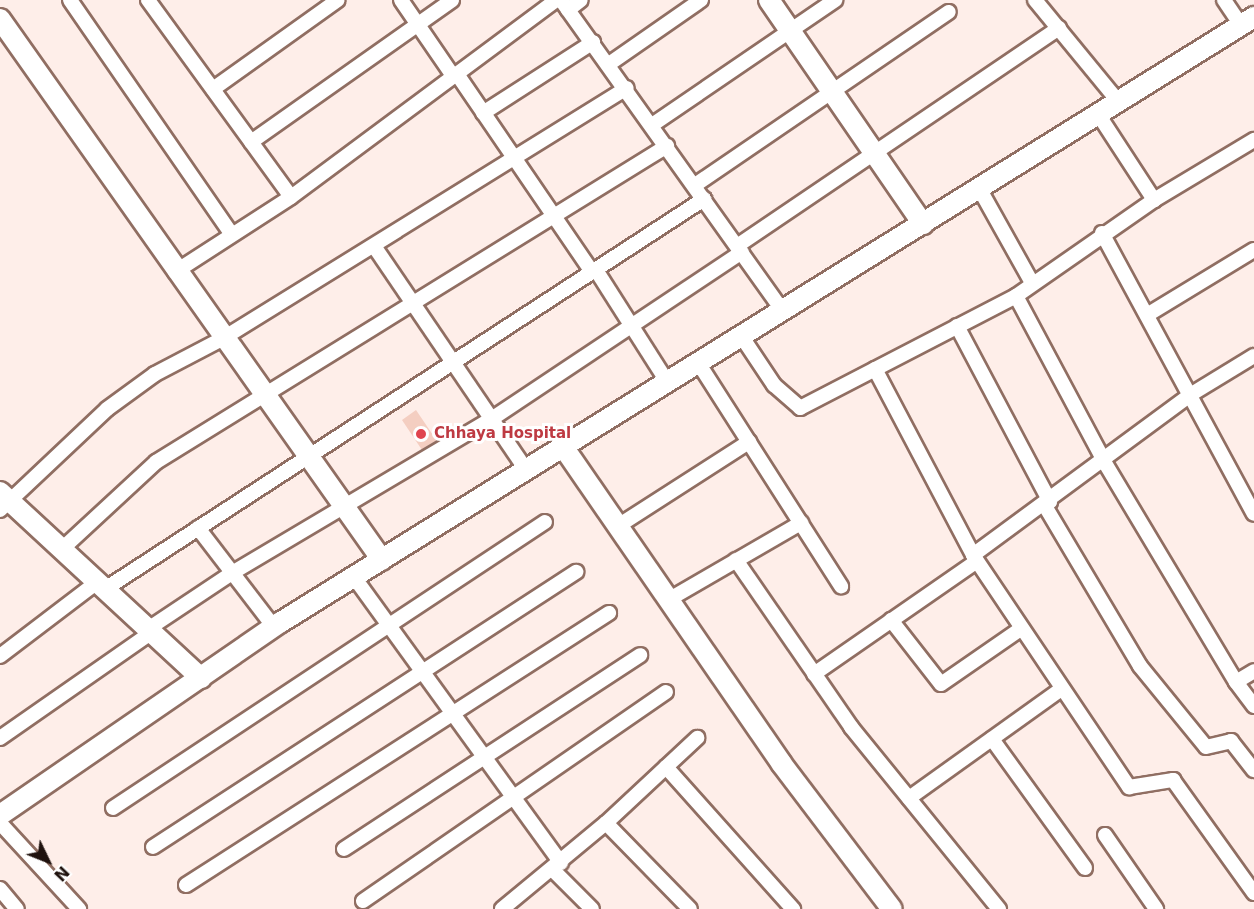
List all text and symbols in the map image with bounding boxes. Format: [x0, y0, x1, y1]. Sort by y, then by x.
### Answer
marker: Chhaya Hospital [412, 425, 430, 443]
place label: Chhaya Hospital [434, 425, 571, 443]
north arrow [18, 831, 78, 891]
text: N [50, 862, 73, 885]

